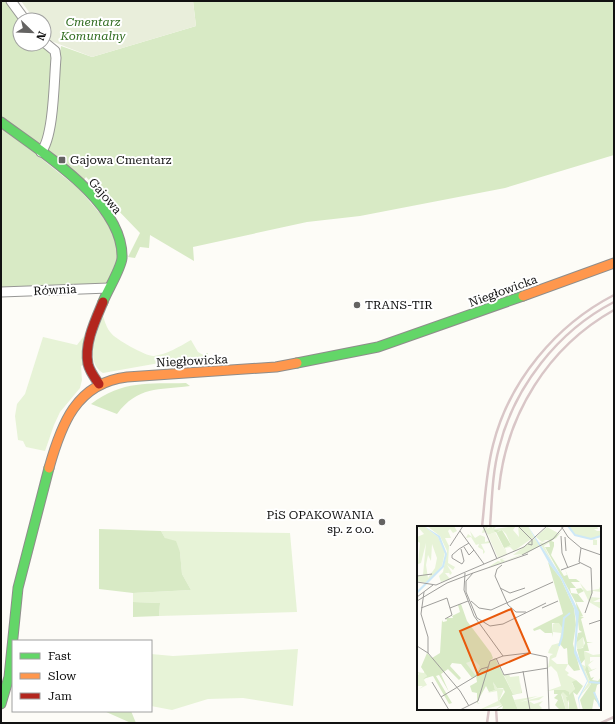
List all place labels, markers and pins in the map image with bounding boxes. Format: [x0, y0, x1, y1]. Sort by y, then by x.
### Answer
place label: Gajowa Cmentarz [70, 153, 172, 167]
marker: Gajowa Cmentarz [57, 155, 67, 165]
place label: TRANS-TIR [365, 298, 433, 312]
marker: TRANS-TIR [352, 300, 362, 310]
place label: PiS OPAKOWANIA sp. z o.o. [267, 508, 375, 536]
marker: PiS OPAKOWANIA sp. z o.o. [377, 517, 387, 527]

